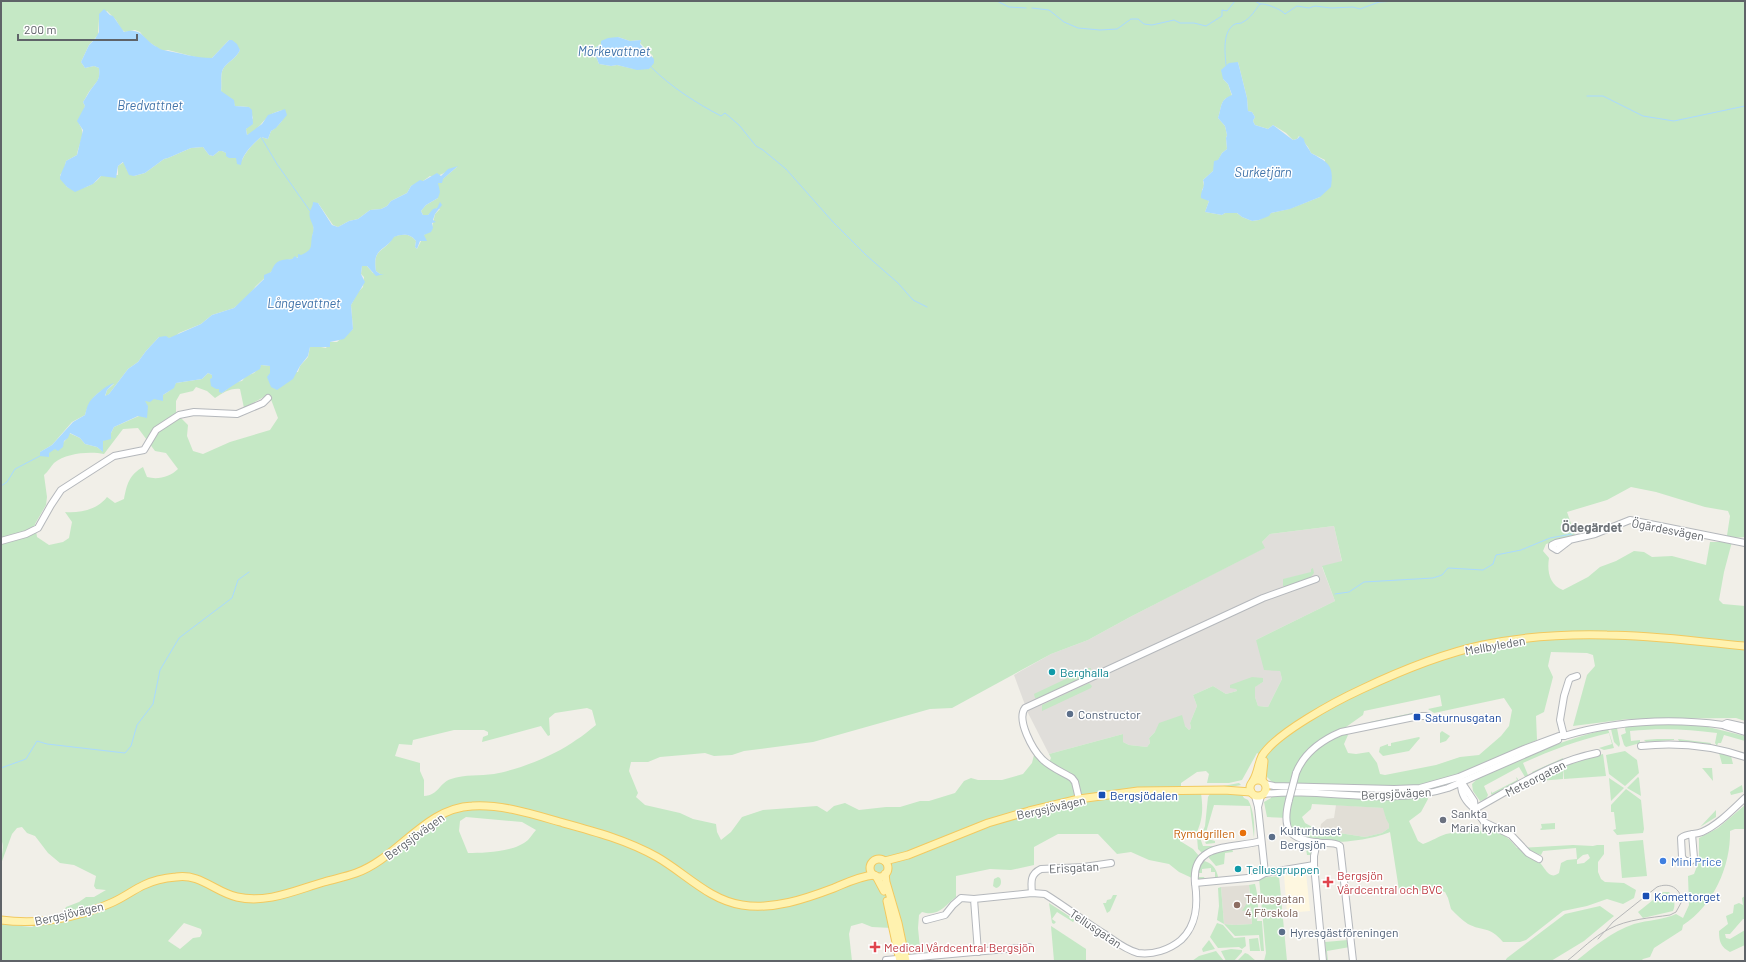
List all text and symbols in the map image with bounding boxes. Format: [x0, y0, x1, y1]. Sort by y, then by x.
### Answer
scale bar [18, 16, 137, 42]
text: 200 m [24, 22, 56, 36]
water label: Mörkevattnet [578, 43, 651, 59]
water label: Bredvattnet [117, 97, 183, 113]
water label: Surketjärn [1235, 164, 1292, 180]
water label: Långevattnet [267, 295, 341, 311]
street label: Ögärdesvägen [1631, 515, 1705, 543]
district label: Ödegärdet [1562, 519, 1622, 535]
street label: Mellbyleden [1464, 633, 1526, 657]
place label: Berghalla [1060, 665, 1109, 679]
marker: Berghalla [1047, 667, 1057, 677]
place label: Constructor [1078, 707, 1141, 721]
marker: Constructor [1065, 709, 1075, 719]
place label: Saturnusgatan [1425, 710, 1501, 724]
marker: Saturnusgatan [1412, 712, 1422, 722]
street label: Meteorgatan [1503, 757, 1567, 799]
street label: Bergsjövägen [1361, 784, 1431, 802]
place label: Bergsjödalen [1110, 788, 1178, 802]
marker: Bergsjödalen [1097, 790, 1107, 800]
street label: Bergsjövägen [1015, 792, 1087, 822]
place label: Sankta Maria kyrkan [1451, 806, 1516, 834]
street label: Bergsjövägen [381, 810, 447, 862]
marker: Sankta Maria kyrkan [1438, 815, 1448, 825]
place label: Kulturhuset Bergsjön [1280, 823, 1341, 851]
place label: Rymdgrillen [1173, 826, 1235, 840]
marker: Rymdgrillen [1238, 828, 1248, 838]
marker: Kulturhuset Bergsjön [1267, 832, 1277, 842]
place label: Mini Price [1671, 854, 1722, 868]
marker: Mini Price [1658, 856, 1668, 866]
street label: Erisgatan [1049, 859, 1099, 875]
place label: Tellusgruppen [1246, 862, 1319, 876]
marker: Tellusgruppen [1233, 864, 1243, 874]
place label: Bergsjön Vårdcentral och BVC [1337, 868, 1443, 896]
marker: Bergsjön Vårdcentral och BVC [1322, 876, 1334, 888]
place label: Komettorget [1654, 889, 1720, 903]
place label: Tellusgatan 4 Förskola [1245, 891, 1305, 919]
marker: Komettorget [1641, 891, 1651, 901]
street label: Bergsjövägen [33, 898, 105, 928]
marker: Tellusgatan 4 Förskola [1232, 900, 1242, 910]
street label: Tellusgatan [1067, 906, 1125, 950]
place label: Hyresgästföreningen [1290, 925, 1399, 939]
marker: Hyresgästföreningen [1277, 927, 1287, 937]
place label: Medical Vårdcentral Bergsjön [884, 940, 1035, 954]
marker: Medical Vårdcentral Bergsjön [869, 941, 881, 953]

